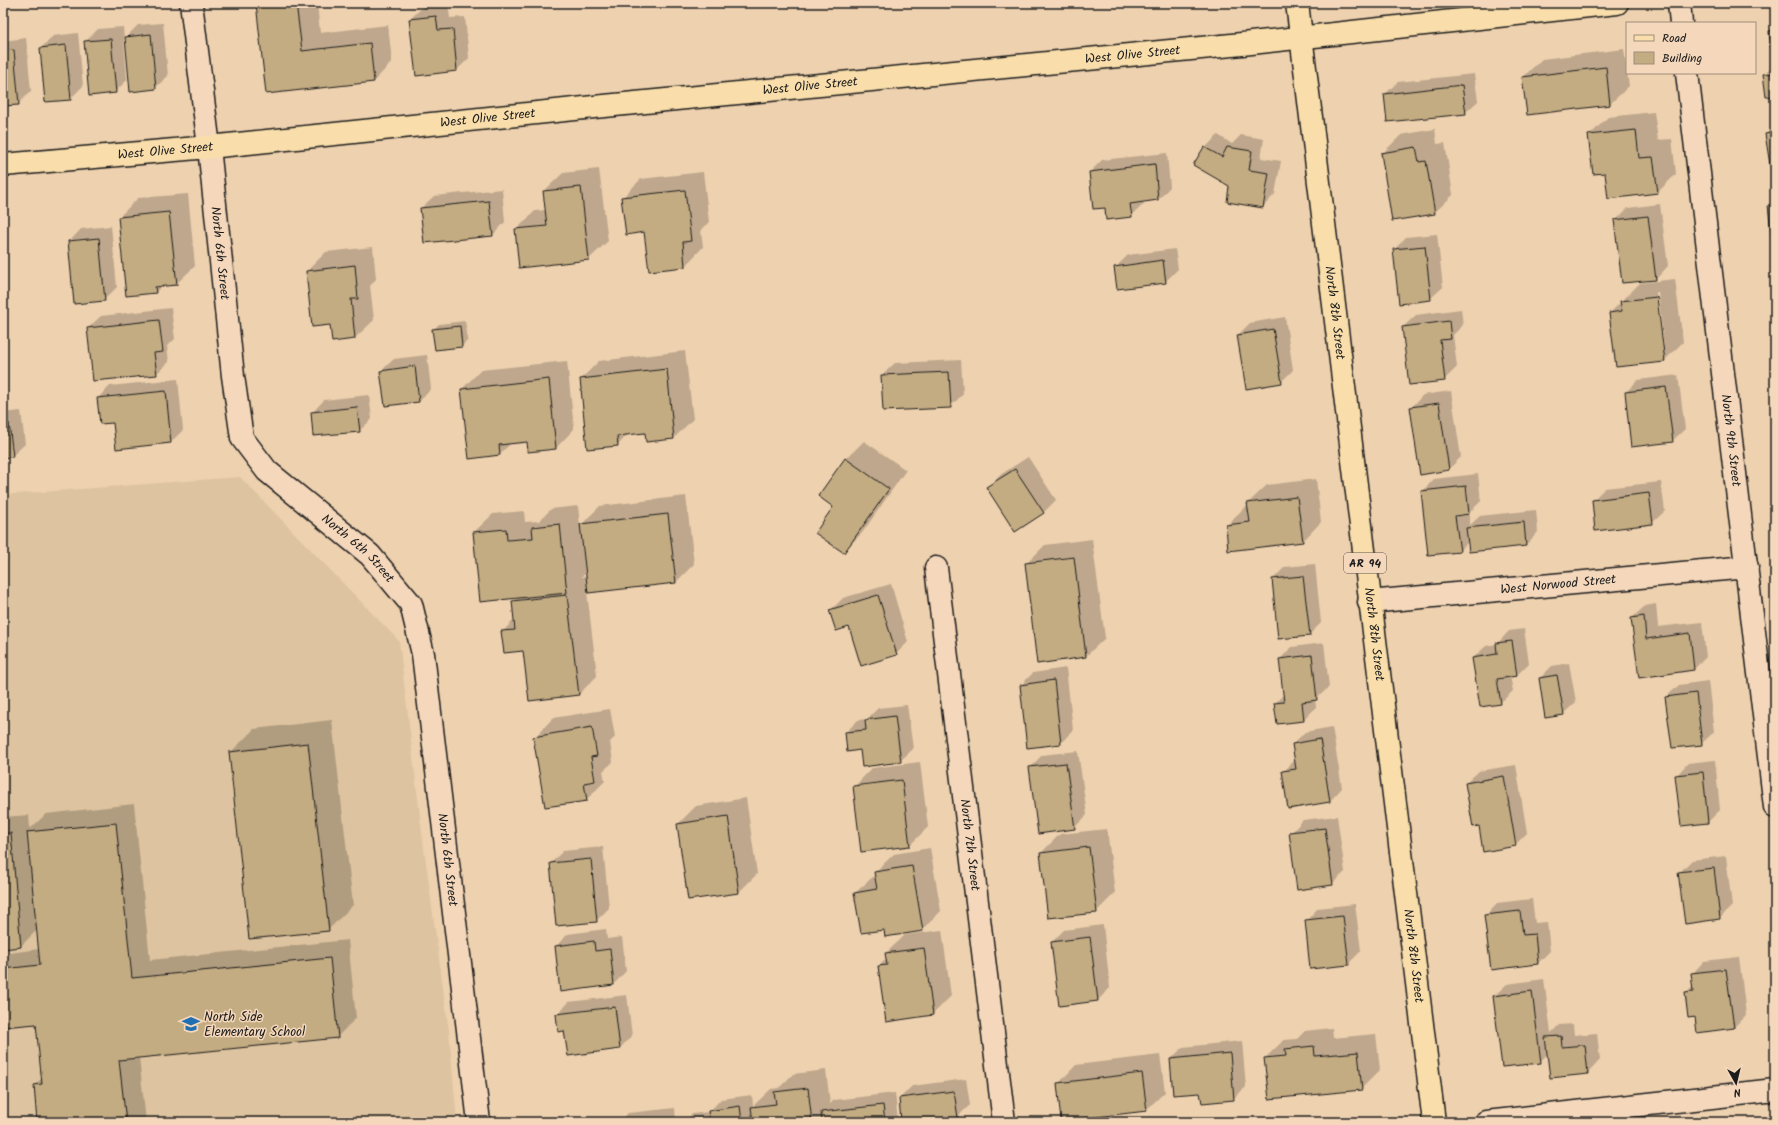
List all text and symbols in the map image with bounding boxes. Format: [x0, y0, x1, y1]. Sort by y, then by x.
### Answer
legend [1626, 22, 1756, 74]
text: Road [1662, 29, 1687, 48]
street label: West Olive Street [1084, 39, 1182, 70]
text: Building [1662, 49, 1702, 68]
street label: West Olive Street [761, 71, 860, 101]
street label: West Olive Street [439, 103, 537, 133]
street label: West Olive Street [117, 136, 215, 165]
street label: North 6th Street [205, 206, 236, 302]
street label: North 8th Street [1319, 265, 1351, 362]
street label: North 9th Street [1715, 393, 1747, 489]
street label: North 6th Street [317, 509, 400, 588]
road number: AR 94 [1344, 553, 1386, 573]
street label: West Norwood Street [1499, 569, 1618, 600]
street label: North 8th Street [1358, 586, 1391, 683]
street label: North 7th Street [954, 798, 986, 893]
street label: North 6th Street [432, 812, 464, 909]
street label: North 8th Street [1398, 908, 1430, 1005]
place label: North Side Elementary School [204, 1007, 305, 1043]
school or university icon: North Side Elementary School [181, 1014, 201, 1034]
north arrow [1716, 1063, 1756, 1103]
text: N [1733, 1083, 1742, 1101]

